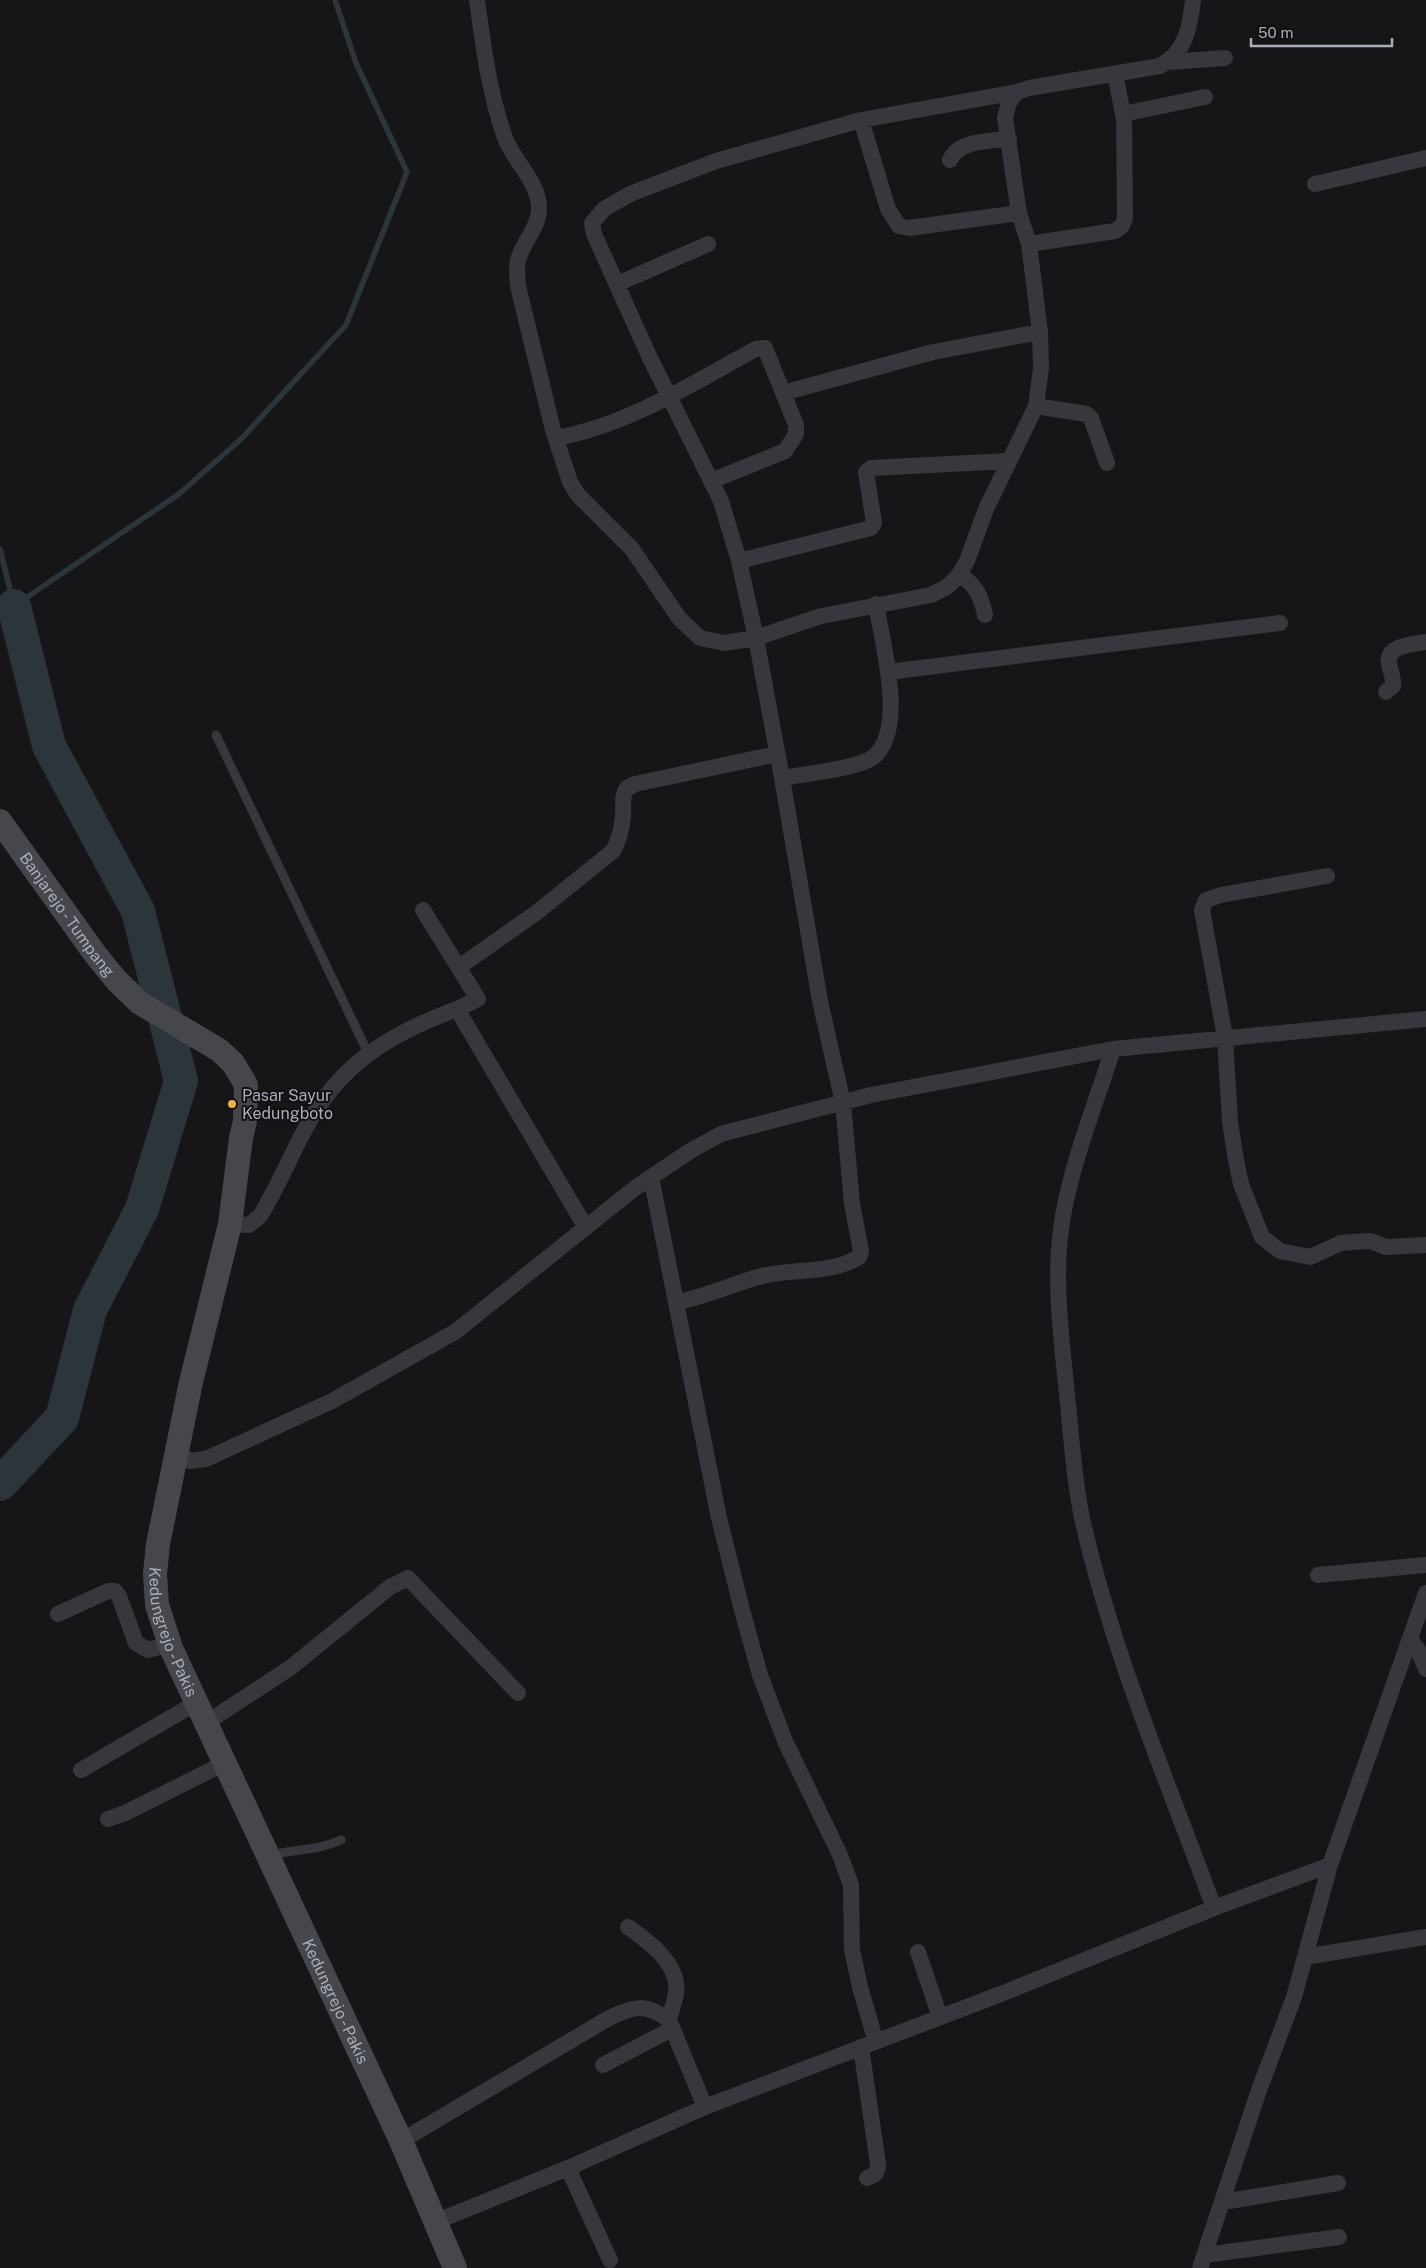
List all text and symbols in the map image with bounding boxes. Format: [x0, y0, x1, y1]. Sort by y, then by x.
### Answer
scale bar [1251, 15, 1392, 47]
text: 50 m [1258, 24, 1293, 41]
street label: Banjarejo - Tumpang [15, 849, 118, 981]
place label: Pasar Sayur Kedungboto [242, 1086, 333, 1123]
marker: Pasar Sayur Kedungboto [226, 1098, 238, 1110]
street label: Kedungrejo - Pakis [145, 1566, 201, 1700]
street label: Kedungrejo - Pakis [298, 1936, 373, 2067]

